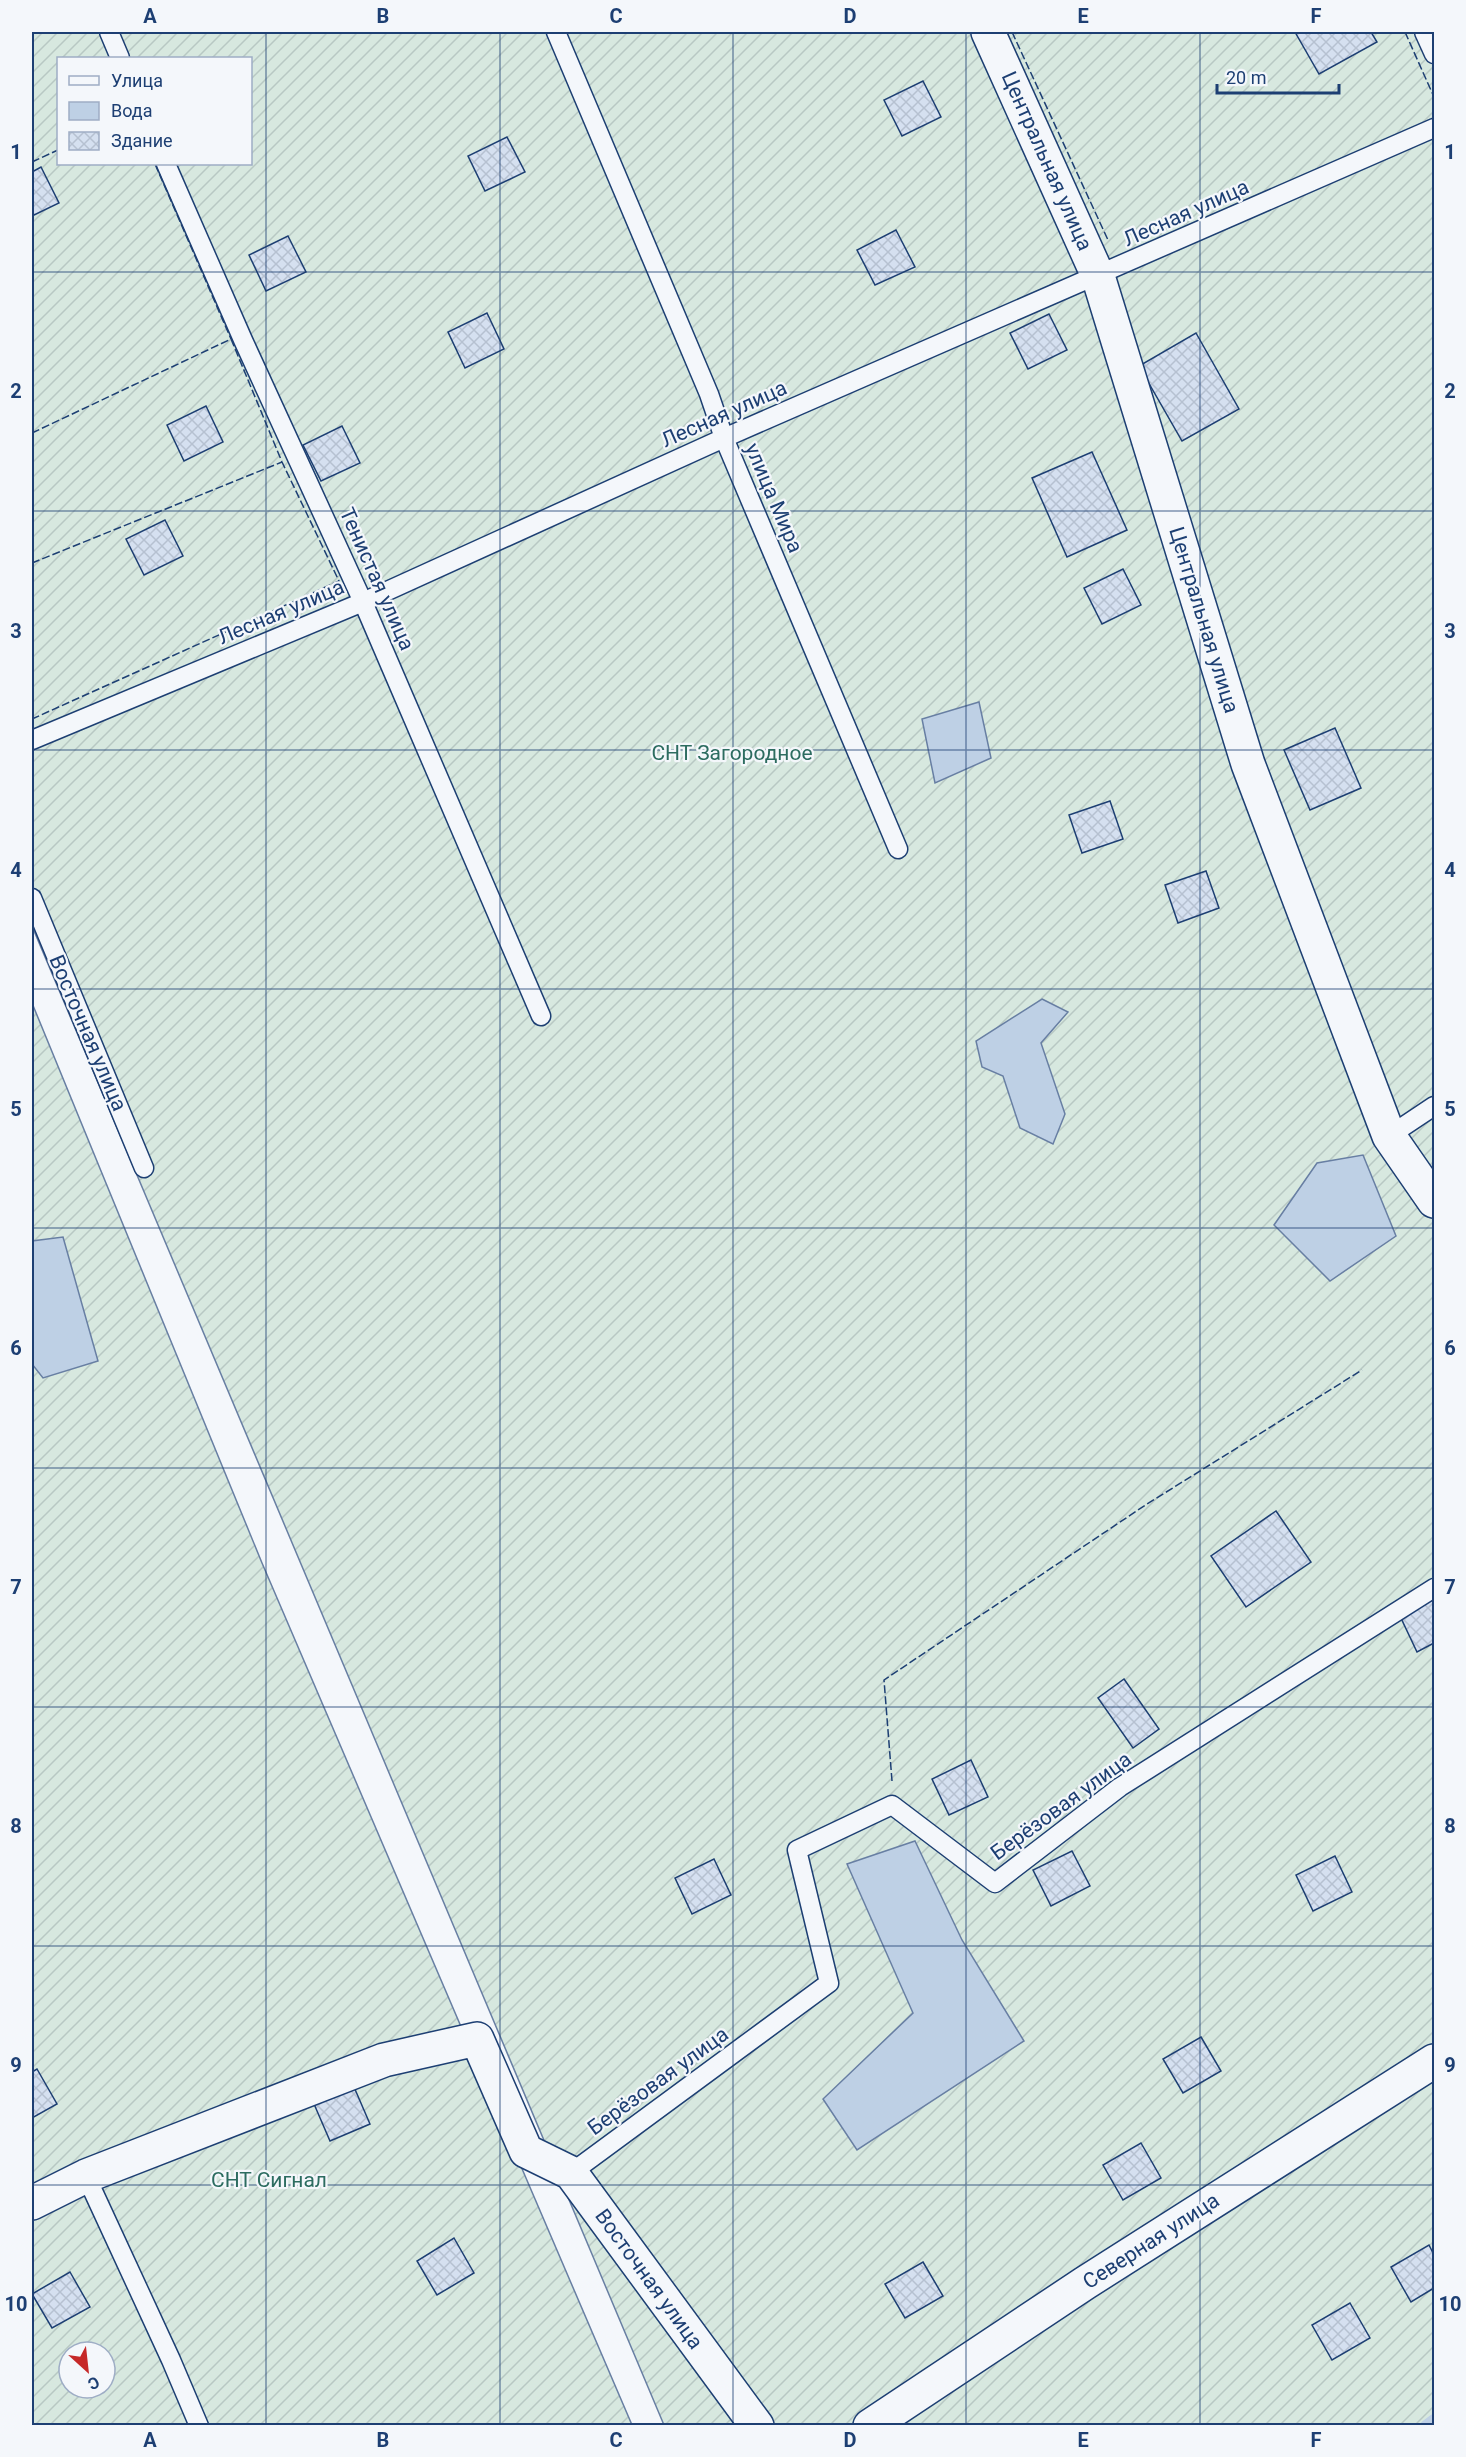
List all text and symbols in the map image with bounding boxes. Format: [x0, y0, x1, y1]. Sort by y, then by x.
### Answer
text: A [143, 4, 157, 28]
text: B [377, 4, 389, 28]
text: C [609, 4, 623, 28]
text: D [844, 4, 857, 28]
text: E [1077, 4, 1089, 28]
text: F [1311, 4, 1322, 28]
legend [57, 57, 252, 165]
scale bar [1217, 57, 1338, 95]
text: 20 m [1226, 67, 1266, 88]
street label: Центральная улица [997, 68, 1097, 254]
text: Улица [111, 70, 163, 91]
text: Вода [111, 100, 153, 121]
text: Здание [111, 130, 173, 151]
text: 1 [10, 140, 22, 164]
text: 1 [1444, 140, 1456, 164]
street label: Лесная улица [1119, 175, 1253, 251]
street label: Лесная улица [657, 376, 791, 452]
text: 2 [10, 379, 22, 403]
text: 2 [1444, 379, 1456, 403]
street label: улица Мира [740, 440, 808, 556]
street label: Тенистая улица [335, 504, 419, 654]
street label: Центральная улица [1164, 524, 1244, 716]
street label: Лесная улица [214, 575, 348, 649]
text: 3 [10, 619, 22, 643]
text: 3 [1444, 619, 1456, 643]
park label: СНТ Загородное [651, 741, 813, 765]
text: 4 [10, 858, 22, 882]
text: 4 [1444, 858, 1456, 882]
street label: Восточная улица [44, 951, 132, 1115]
text: 5 [10, 1097, 22, 1121]
text: 5 [1444, 1097, 1456, 1121]
text: 6 [10, 1336, 22, 1360]
text: 6 [1444, 1336, 1456, 1360]
text: 7 [10, 1575, 22, 1599]
text: 7 [1444, 1575, 1456, 1599]
street label: Берёзовая улица [986, 1747, 1136, 1865]
text: 8 [10, 1814, 22, 1838]
text: 8 [1444, 1814, 1456, 1838]
street label: Берёзовая улица [583, 2022, 733, 2140]
text: 9 [10, 2053, 22, 2077]
text: 9 [1444, 2053, 1456, 2077]
park label: СНТ Сигнал [211, 2168, 327, 2192]
street label: Северная улица [1078, 2188, 1224, 2294]
street label: Восточная улица [590, 2204, 708, 2354]
text: 10 [5, 2292, 27, 2316]
text: 10 [1439, 2292, 1461, 2316]
north arrow [57, 2340, 117, 2400]
text: С [85, 2372, 103, 2394]
text: A [143, 2428, 157, 2452]
text: B [377, 2428, 389, 2452]
text: C [609, 2428, 623, 2452]
text: D [844, 2428, 857, 2452]
text: E [1077, 2428, 1089, 2452]
text: F [1311, 2428, 1322, 2452]

